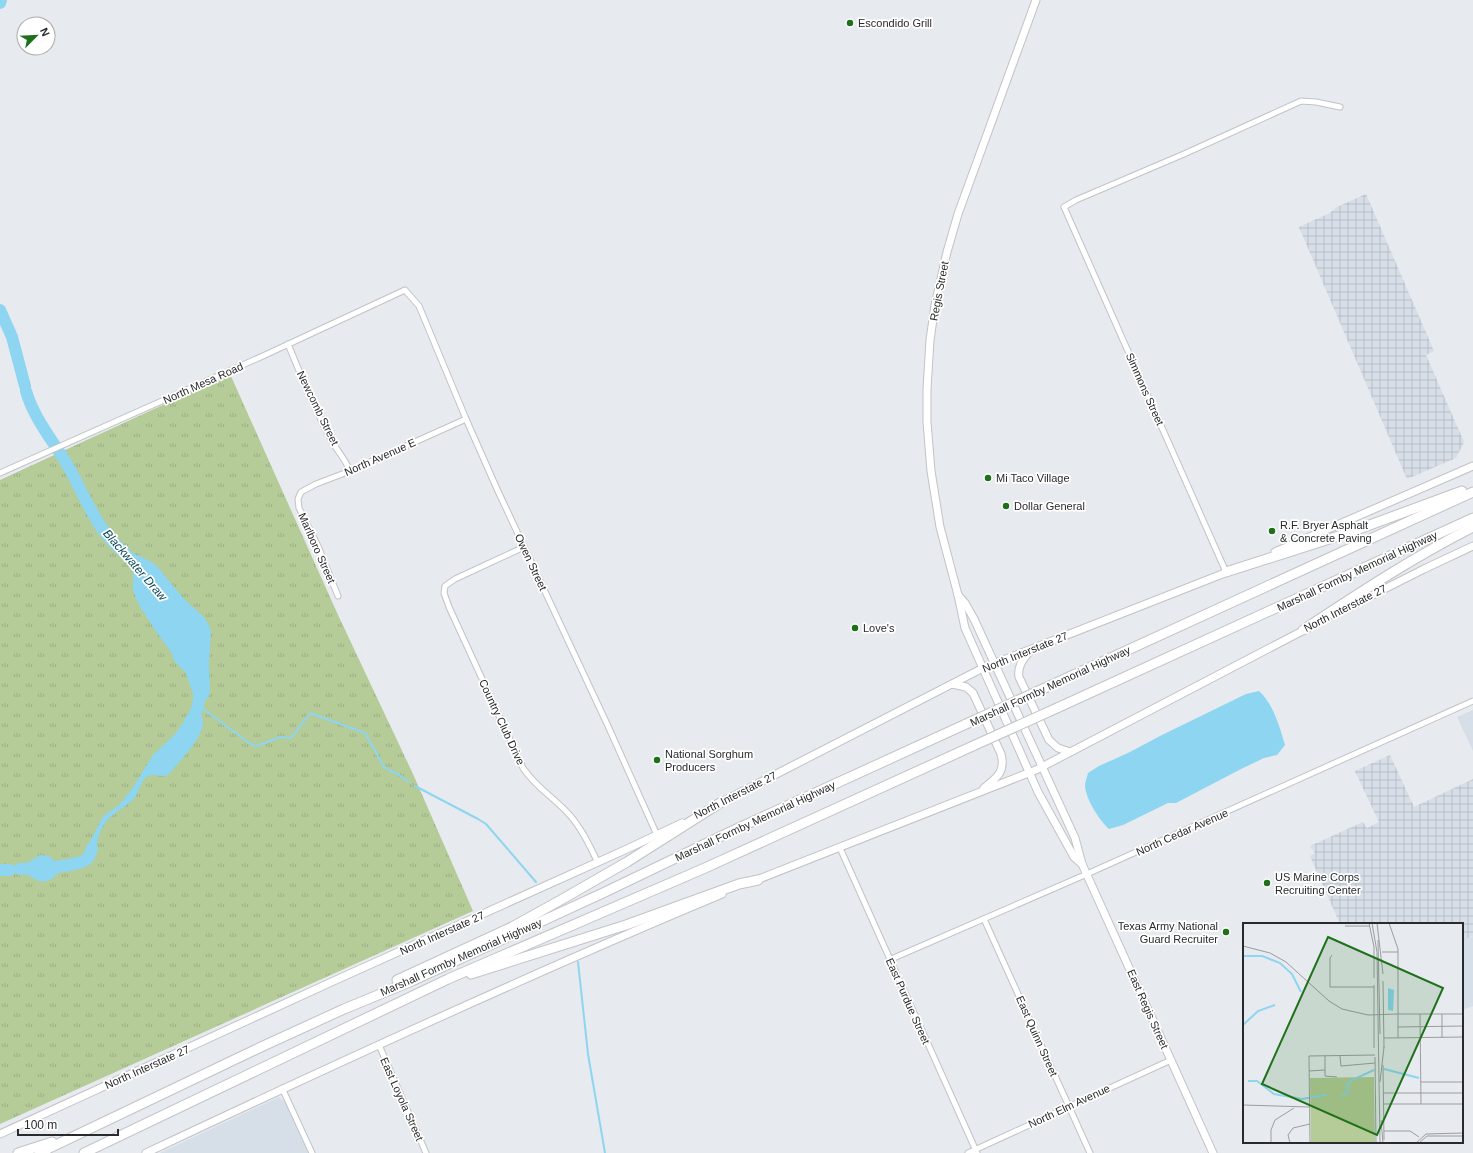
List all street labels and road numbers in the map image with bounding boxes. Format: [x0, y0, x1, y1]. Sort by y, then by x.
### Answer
street label: Regis Street [927, 260, 951, 322]
street label: Simmons Street [1124, 351, 1166, 427]
street label: North Mesa Road [161, 360, 245, 406]
street label: Newcomb Street [295, 369, 341, 447]
street label: North Avenue E [342, 436, 418, 478]
street label: Marlboro Street [296, 511, 338, 585]
street label: Marshall Formby Memorial Highway [1275, 528, 1439, 614]
street label: Owen Street [513, 532, 549, 592]
street label: North Interstate 27 [1302, 582, 1388, 634]
street label: North Interstate 27 [981, 629, 1069, 675]
street label: Marshall Formby Memorial Highway [968, 643, 1132, 729]
street label: Country Club Drive [477, 677, 527, 767]
street label: North Interstate 27 [692, 769, 778, 821]
street label: Marshall Formby Memorial Highway [673, 778, 837, 864]
street label: North Cedar Avenue [1134, 806, 1230, 858]
street label: North Interstate 27 [398, 909, 486, 957]
street label: Marshall Formby Memorial Highway [378, 916, 544, 998]
street label: East Purdue Street [884, 956, 932, 1046]
street label: East Regis Street [1125, 967, 1171, 1051]
street label: East Quinn Street [1014, 994, 1060, 1078]
street label: North Interstate 27 [103, 1043, 191, 1091]
street label: East Loyola Street [378, 1055, 426, 1143]
street label: North Elm Avenue [1026, 1082, 1112, 1130]

